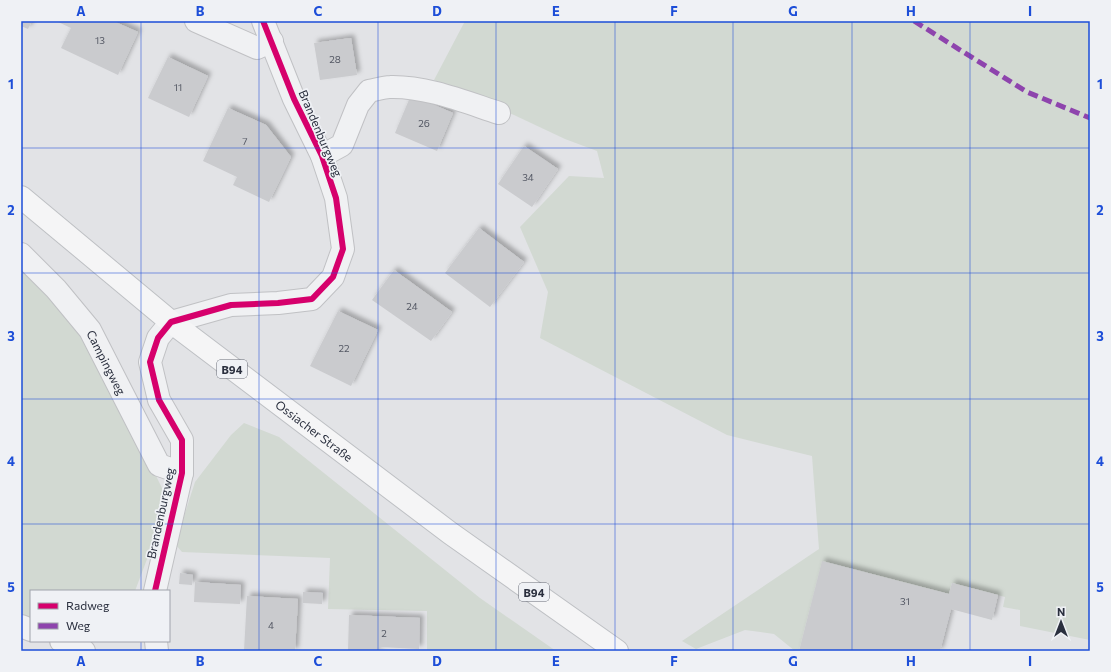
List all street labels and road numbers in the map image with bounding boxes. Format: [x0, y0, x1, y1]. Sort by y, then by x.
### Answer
street label: Brandenburgweg [296, 87, 346, 179]
street label: Campingweg [84, 328, 129, 397]
road number: B94 [217, 360, 247, 378]
street label: Ossiacher Straße [273, 397, 356, 464]
street label: Brandenburgweg [143, 466, 177, 560]
road number: B94 [519, 583, 549, 601]

